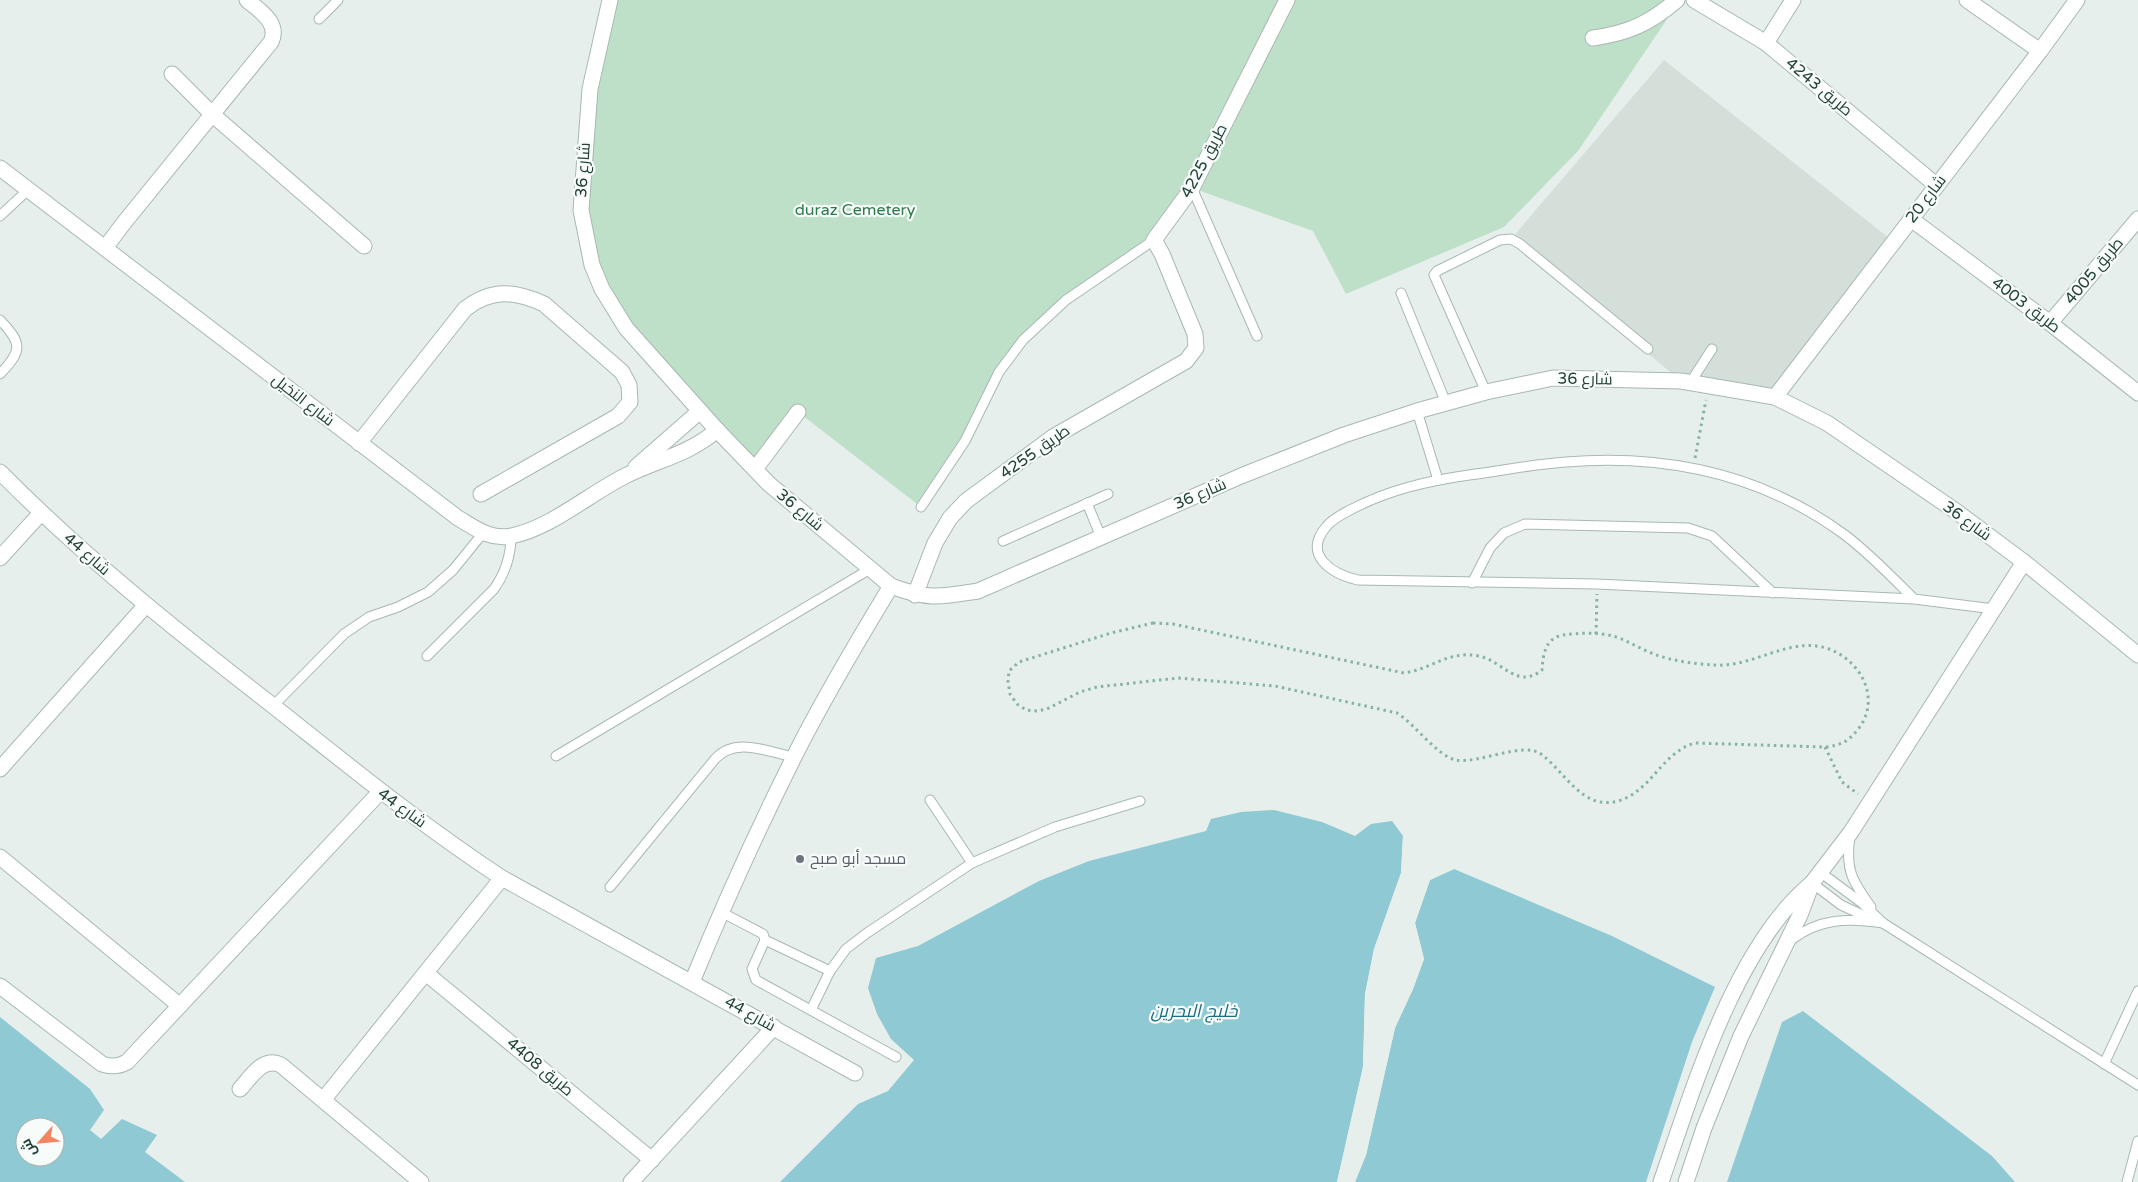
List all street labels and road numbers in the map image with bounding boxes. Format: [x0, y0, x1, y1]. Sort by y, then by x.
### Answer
street label: طريق 4243 [1782, 53, 1856, 121]
street label: طريق 4225 [1176, 121, 1232, 201]
street label: شارع 36 [571, 142, 596, 198]
street label: شارع 20 [1901, 171, 1951, 228]
street label: طريق 4005 [2060, 234, 2128, 308]
street label: طريق 4003 [1988, 273, 2064, 337]
street label: شارع النخيل [267, 369, 338, 431]
street label: شارع 36 [1557, 369, 1613, 390]
street label: طريق 4255 [996, 421, 1074, 483]
street label: شارع 36 [1171, 474, 1230, 515]
street label: شارع 36 [772, 485, 828, 536]
street label: شارع 36 [1938, 497, 1995, 546]
street label: شارع 44 [59, 528, 114, 580]
street label: شارع 44 [373, 784, 430, 833]
street label: شارع 44 [720, 992, 779, 1037]
street label: طريق 4408 [503, 1033, 577, 1101]

